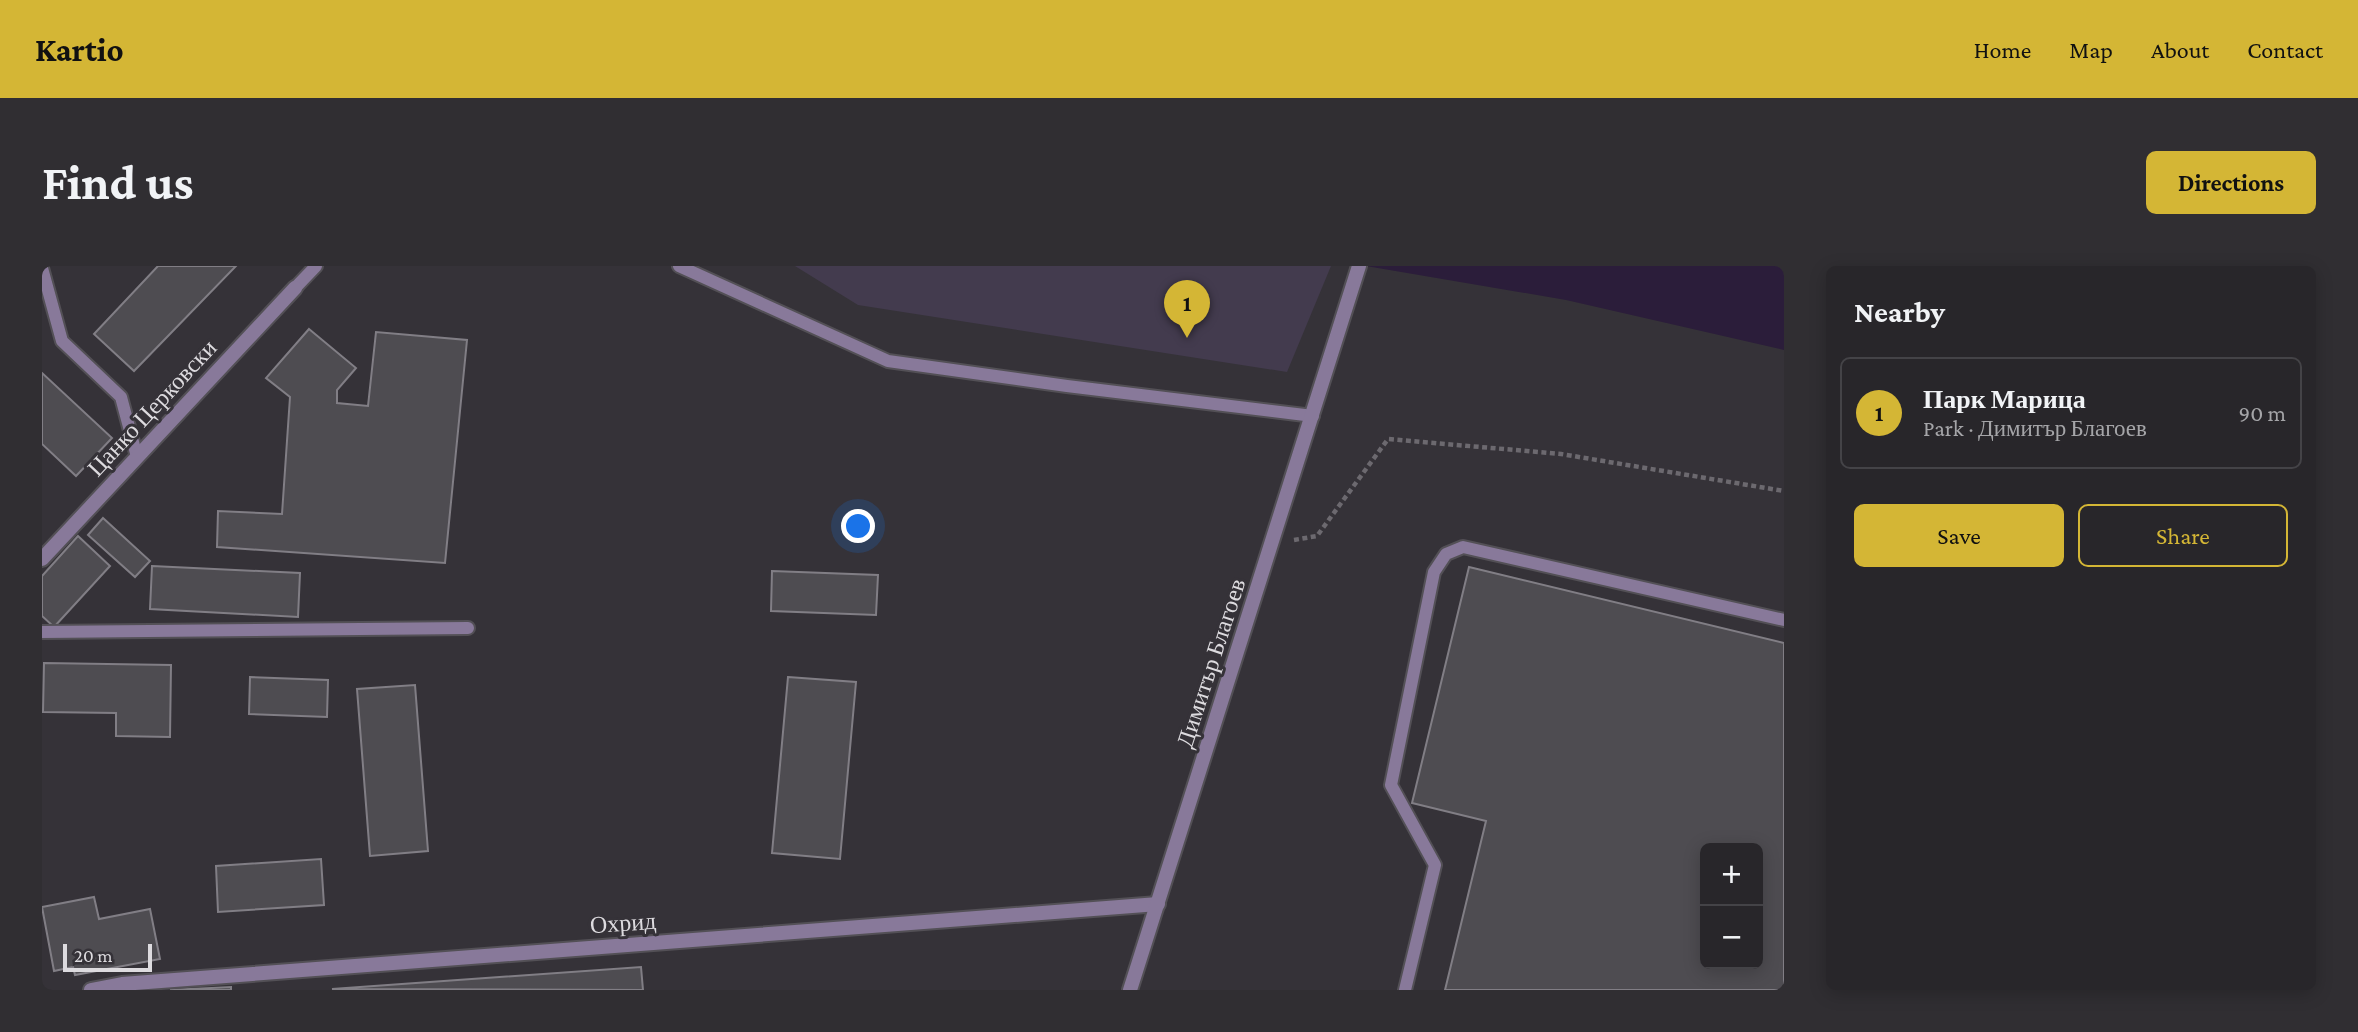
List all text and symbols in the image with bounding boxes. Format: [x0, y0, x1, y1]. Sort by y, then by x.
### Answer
text: Kartio [35, 31, 124, 68]
text: Home [1974, 36, 2031, 63]
text: Map [2069, 36, 2113, 63]
text: About [2151, 36, 2209, 63]
text: Contact [2247, 36, 2323, 63]
button: Directions [2146, 151, 2316, 214]
text: Find us [42, 155, 194, 210]
pin: 1 [1164, 280, 1210, 338]
text: Nearby [1854, 295, 1945, 328]
street label: Цанко Церковски [82, 334, 222, 481]
text: Парк Марица [1923, 385, 2086, 414]
text: 1 [1875, 400, 1883, 426]
text: 90 m [2239, 400, 2286, 426]
text: Park · Димитър Благоев [1923, 415, 2147, 441]
button: Save [1854, 504, 2064, 567]
button: Share [2078, 504, 2288, 567]
your location [841, 509, 875, 543]
street label: Димитър Благоев [1170, 575, 1251, 751]
map controls [1700, 843, 1763, 969]
button: + [1700, 843, 1763, 906]
button: − [1700, 906, 1763, 969]
street label: Охрид [589, 907, 657, 938]
scale bar [63, 941, 152, 973]
text: 20 m [74, 945, 113, 966]

